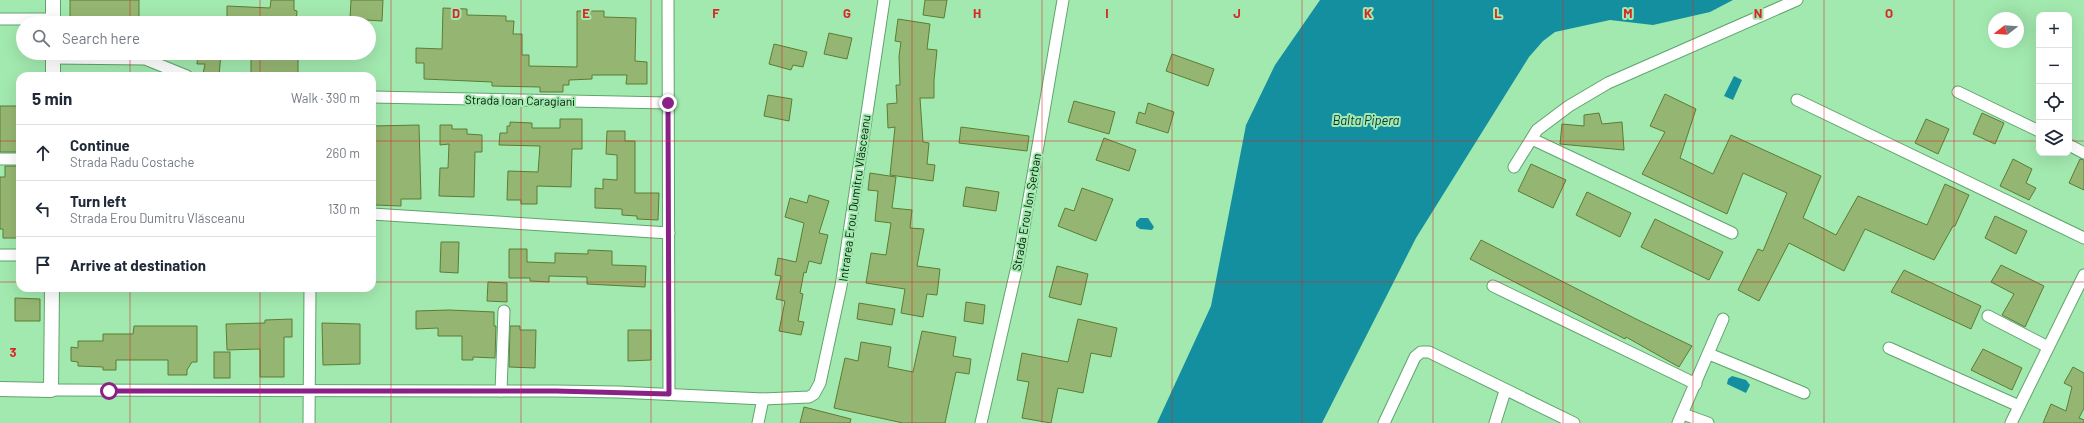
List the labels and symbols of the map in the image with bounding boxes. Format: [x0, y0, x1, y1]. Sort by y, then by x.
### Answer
text: D [452, 5, 460, 21]
text: E [582, 5, 590, 21]
text: F [712, 5, 720, 21]
text: G [843, 5, 851, 21]
text: H [973, 5, 981, 21]
text: I [1105, 5, 1109, 21]
text: J [1233, 5, 1241, 21]
text: K [1364, 5, 1372, 21]
text: L [1494, 5, 1502, 21]
text: M [1623, 5, 1633, 21]
text: N [1754, 5, 1762, 21]
text: O [1885, 5, 1893, 21]
north arrow [1988, 12, 2024, 48]
street label: Strada Ioan Caragiani [465, 92, 575, 108]
route end [659, 94, 677, 112]
water label: Balta Pipera [1333, 112, 1400, 128]
street label: Intrarea Erou Dumitru Vlăsceanu [835, 114, 873, 282]
street label: Strada Erou Ion Șerban [1009, 152, 1043, 272]
text: 3 [9, 344, 17, 360]
route start [100, 382, 118, 400]

